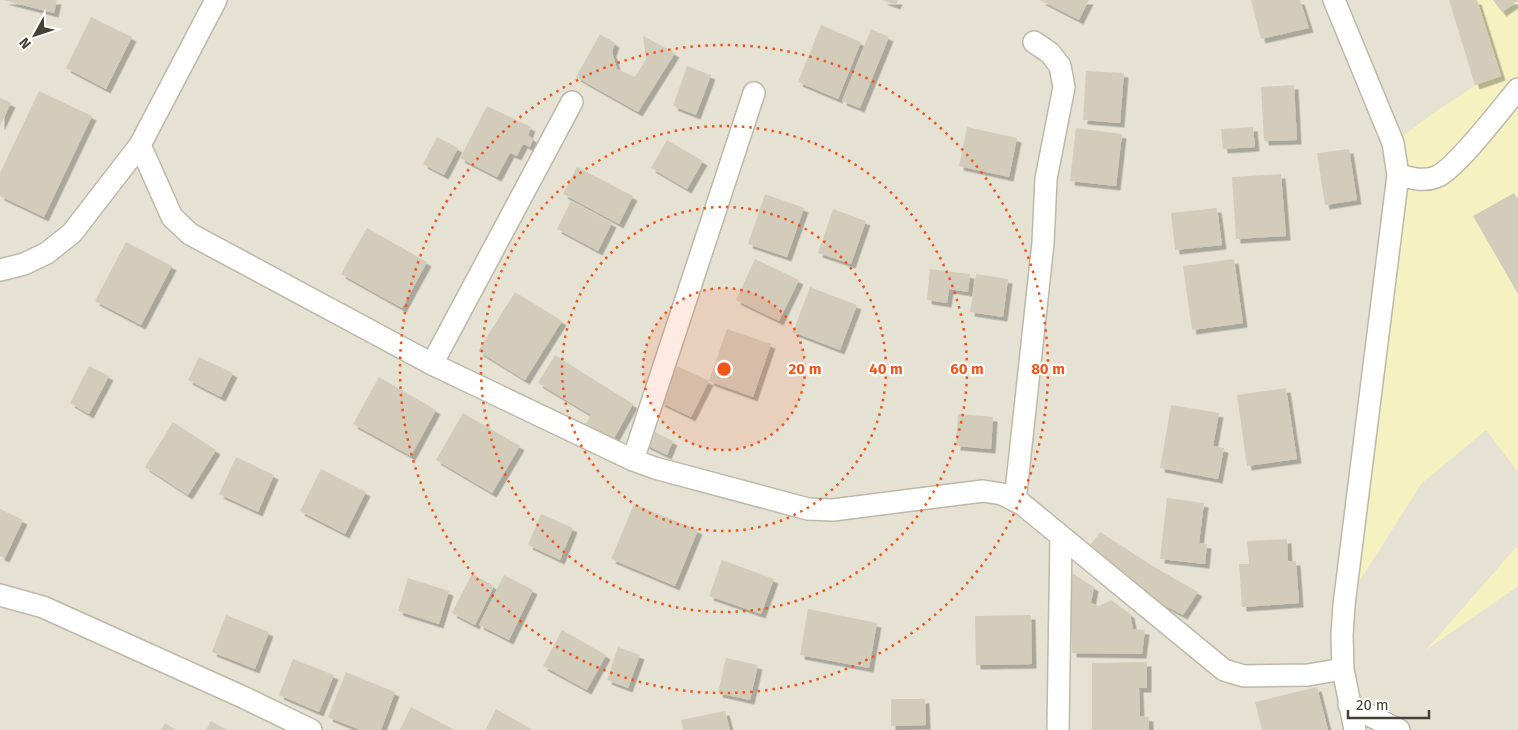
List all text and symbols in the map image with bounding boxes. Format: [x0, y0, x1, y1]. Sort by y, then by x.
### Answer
north arrow [10, 10, 60, 60]
text: N [16, 34, 35, 52]
centre of rings [715, 360, 733, 378]
text: 20 m [789, 360, 821, 378]
text: 40 m [869, 360, 903, 378]
text: 60 m [950, 360, 984, 378]
text: 80 m [1031, 360, 1065, 378]
scale bar [1348, 688, 1429, 720]
text: 20 m [1356, 696, 1389, 714]

